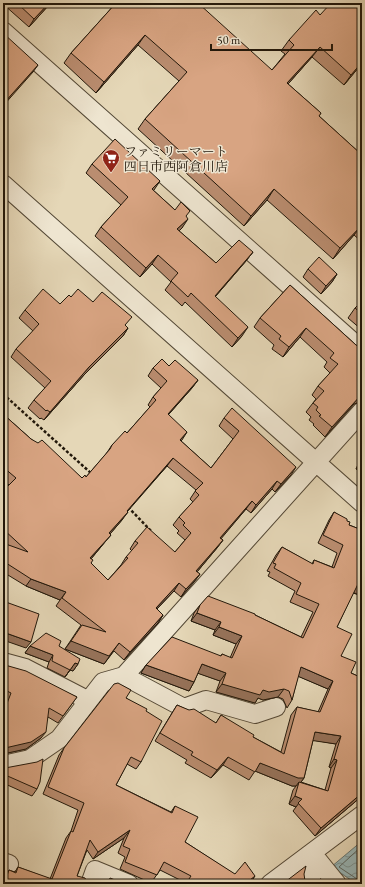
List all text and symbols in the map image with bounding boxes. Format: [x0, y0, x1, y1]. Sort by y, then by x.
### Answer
scale bar [211, 26, 332, 52]
text: 50 m [217, 32, 241, 48]
place label: ファミリーマート 四日市西阿倉川店 [124, 143, 228, 175]
supermarket icon: ファミリーマート 四日市西阿倉川店 [101, 148, 121, 173]

